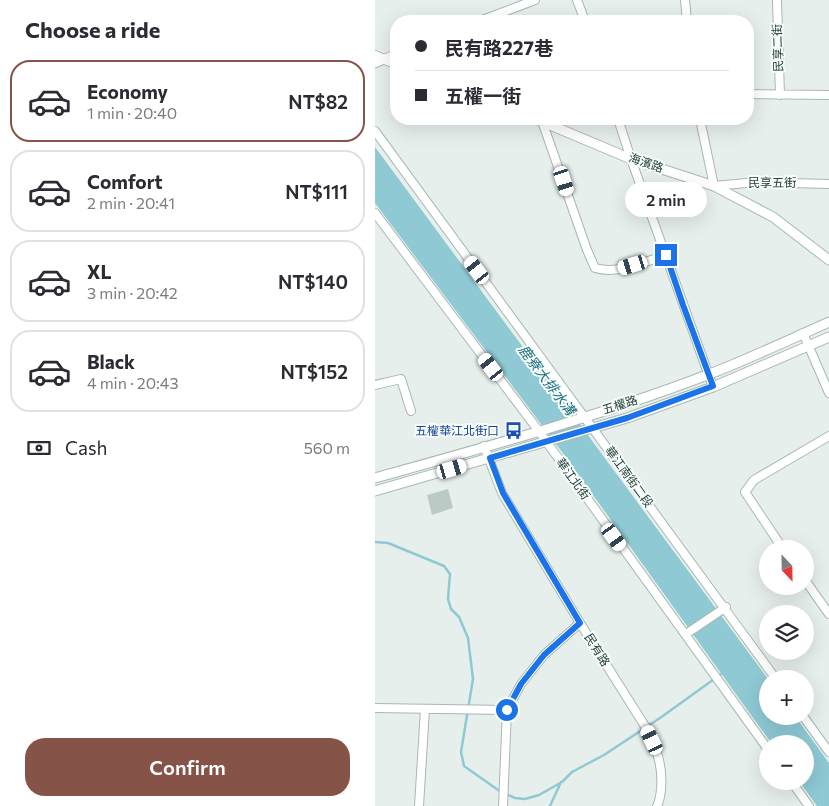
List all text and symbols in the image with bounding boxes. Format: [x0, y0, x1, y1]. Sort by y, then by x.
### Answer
text: Choose a ride [25, 16, 160, 43]
street label: 民享二街 [769, 24, 785, 72]
text: 民有路227巷 [445, 36, 553, 59]
icon: car [27, 79, 72, 124]
text: Economy [87, 80, 168, 103]
text: 五權一街 [445, 84, 521, 107]
text: NT$82 [288, 90, 348, 113]
text: 1 min · 20:40 [87, 103, 177, 122]
street label: 海濱路 [627, 150, 666, 175]
car [552, 164, 575, 198]
icon: car [27, 169, 72, 214]
text: Comfort [87, 170, 163, 193]
street label: 民享五街 [748, 175, 796, 189]
text: NT$111 [285, 180, 348, 203]
callout: 2 min [625, 182, 707, 218]
text: 2 min [646, 190, 686, 209]
text: 2 min · 20:41 [87, 193, 175, 212]
route end [655, 244, 677, 266]
car [616, 253, 649, 277]
car [461, 254, 492, 286]
icon: car [27, 259, 72, 304]
text: XL [87, 260, 112, 283]
text: NT$140 [278, 270, 348, 293]
text: 3 min · 20:42 [87, 283, 178, 302]
water label: 鹿寮大排水溝 [515, 341, 581, 420]
icon: car [27, 349, 72, 394]
text: Black [87, 350, 135, 373]
car [475, 351, 506, 383]
text: NT$152 [280, 360, 348, 383]
text: 4 min · 20:43 [87, 373, 179, 392]
street label: 五權路 [600, 392, 639, 416]
bus stop icon: 五權華江北街口 [503, 421, 523, 441]
place label: 五權華江北街口 [415, 423, 499, 437]
icon: cash [25, 434, 53, 462]
text: Cash [65, 436, 107, 459]
text: 560 m [304, 438, 350, 457]
street label: 華江南街二段 [603, 443, 657, 510]
street label: 華江北街 [554, 455, 594, 502]
car [435, 458, 468, 480]
car [599, 520, 628, 554]
north arrow [759, 540, 814, 595]
map controls [759, 540, 814, 790]
button: layers [759, 605, 814, 660]
street label: 民有路 [582, 630, 613, 668]
button: + [759, 670, 814, 725]
route start [496, 699, 518, 721]
car [638, 723, 665, 757]
button: − [759, 735, 814, 790]
button: Confirm [25, 738, 350, 796]

